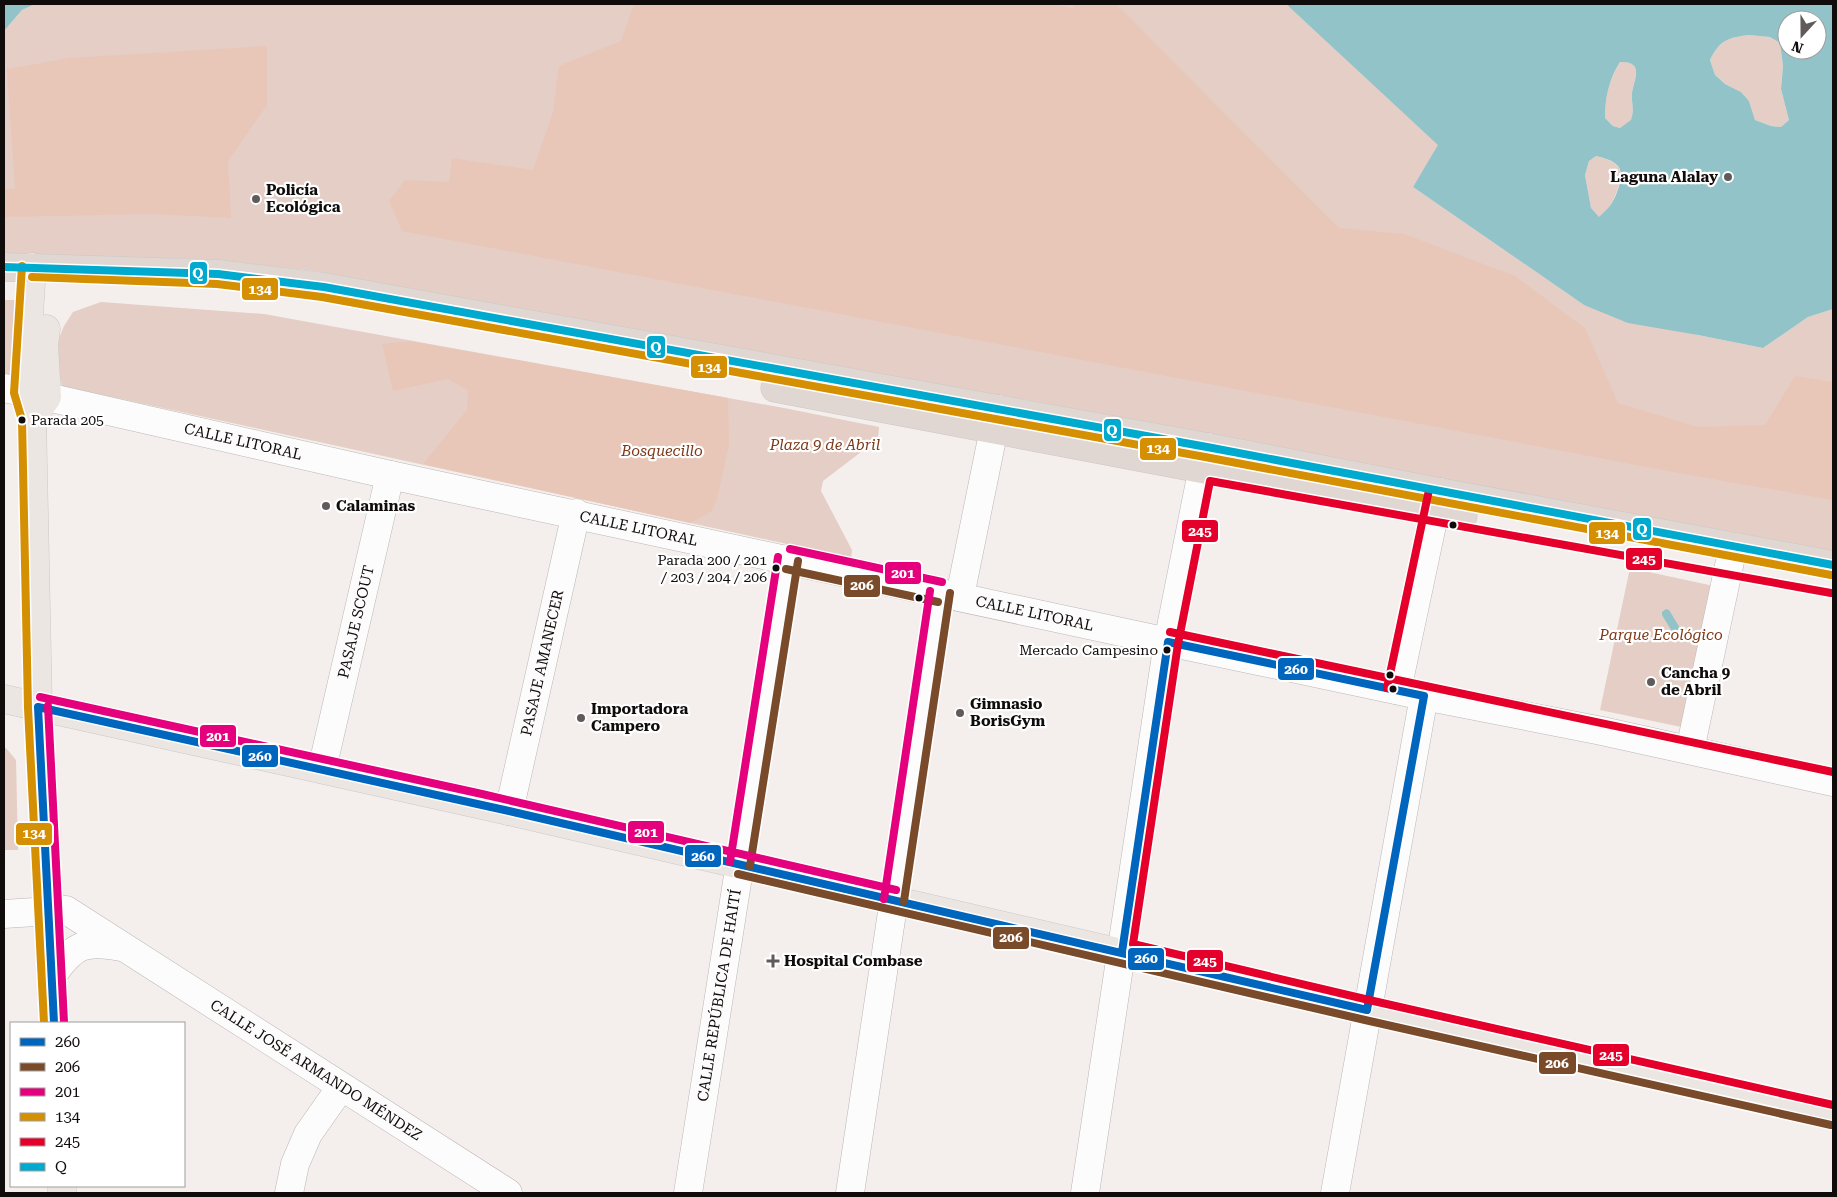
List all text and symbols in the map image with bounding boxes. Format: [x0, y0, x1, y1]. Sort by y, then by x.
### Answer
north arrow [1777, 10, 1827, 60]
text: N [1789, 38, 1805, 57]
place label: Laguna Alalay [1610, 168, 1718, 186]
marker: Laguna Alalay [1722, 171, 1734, 183]
place label: Policía Ecológica [266, 181, 341, 216]
marker: Policía Ecológica [250, 193, 262, 205]
line badge: Q [189, 261, 208, 285]
text: Q [192, 265, 204, 281]
line badge: 134 [241, 277, 279, 301]
text: 134 [248, 281, 272, 297]
line badge: Q [646, 335, 666, 359]
text: Q [650, 339, 662, 355]
line badge: 134 [690, 355, 728, 379]
text: 134 [697, 359, 721, 375]
place label: Parada 205 [31, 412, 104, 428]
marker: Parada 205 [17, 415, 27, 425]
line badge: Q [1103, 418, 1122, 442]
street label: CALLE LITORAL [182, 419, 304, 464]
text: Q [1106, 422, 1118, 438]
park label: Plaza 9 de Abril [769, 436, 881, 454]
line badge: 134 [1139, 437, 1177, 461]
text: 134 [1146, 440, 1170, 456]
park label: Bosquecillo [620, 442, 703, 460]
place label: Calaminas [336, 497, 416, 515]
marker: Calaminas [320, 500, 332, 512]
street label: CALLE LITORAL [578, 507, 699, 550]
line badge: Q [1632, 517, 1652, 541]
line badge: 245 [1181, 519, 1219, 543]
unlabelled marker [1448, 520, 1458, 530]
line badge: 134 [1588, 521, 1626, 545]
text: Q [1636, 521, 1648, 537]
text: 245 [1188, 523, 1212, 539]
text: 134 [1595, 525, 1619, 541]
line badge: 245 [1625, 547, 1663, 571]
text: 245 [1632, 551, 1656, 567]
place label: Parada 200 / 201 / 203 / 204 / 206 [658, 552, 767, 585]
line badge: 201 [884, 561, 922, 585]
street label: PASAJE SCOUT [334, 563, 378, 680]
marker: Parada 200 / 201 / 203 / 204 / 206 [771, 563, 781, 573]
text: 201 [891, 565, 915, 581]
line badge: 206 [843, 574, 881, 598]
text: 206 [850, 577, 874, 593]
street label: PASAJE AMANECER [517, 587, 568, 738]
street label: CALLE LITORAL [974, 592, 1095, 635]
unlabelled marker [914, 593, 924, 603]
park label: Parque Ecológico [1598, 626, 1723, 644]
place label: Mercado Campesino [1019, 642, 1158, 658]
marker: Mercado Campesino [1162, 645, 1172, 655]
line badge: 260 [1277, 657, 1315, 681]
text: 260 [1284, 661, 1308, 677]
place label: Cancha 9 de Abril [1661, 664, 1731, 699]
unlabelled marker [1385, 670, 1395, 680]
marker: Cancha 9 de Abril [1645, 676, 1657, 688]
unlabelled marker [1388, 684, 1398, 694]
place label: Gimnasio BorisGym [970, 695, 1046, 730]
place label: Importadora Campero [591, 700, 688, 735]
marker: Gimnasio BorisGym [954, 707, 966, 719]
marker: Importadora Campero [575, 712, 587, 724]
line badge: 201 [199, 724, 237, 748]
text: 201 [206, 728, 230, 744]
line badge: 260 [241, 744, 279, 768]
text: 260 [248, 748, 272, 764]
line badge: 201 [627, 820, 665, 844]
line badge: 134 [15, 822, 53, 846]
text: 201 [634, 824, 658, 840]
text: 134 [22, 825, 46, 841]
line badge: 260 [684, 844, 722, 868]
text: 260 [691, 848, 715, 864]
street label: CALLE REPÚBLICA DE HAITÍ [694, 888, 745, 1103]
line badge: 206 [992, 926, 1030, 950]
text: 206 [999, 929, 1023, 945]
line badge: 260 [1127, 947, 1165, 971]
line badge: 245 [1186, 949, 1224, 973]
text: 260 [1134, 950, 1158, 966]
place label: Hospital Combase [784, 952, 923, 970]
text: 245 [1193, 953, 1217, 969]
marker: Hospital Combase [766, 954, 780, 968]
street label: CALLE JOSÉ ARMANDO MÉNDEZ [207, 996, 425, 1144]
legend [10, 1022, 185, 1187]
text: 260 [55, 1033, 80, 1051]
line badge: 245 [1592, 1043, 1630, 1067]
text: 245 [1599, 1047, 1623, 1063]
line badge: 206 [1538, 1051, 1577, 1075]
text: 206 [1545, 1055, 1569, 1071]
text: 206 [55, 1058, 80, 1076]
text: 201 [55, 1083, 80, 1101]
text: 134 [55, 1108, 81, 1126]
text: 245 [55, 1133, 80, 1151]
text: Q [55, 1158, 67, 1176]

